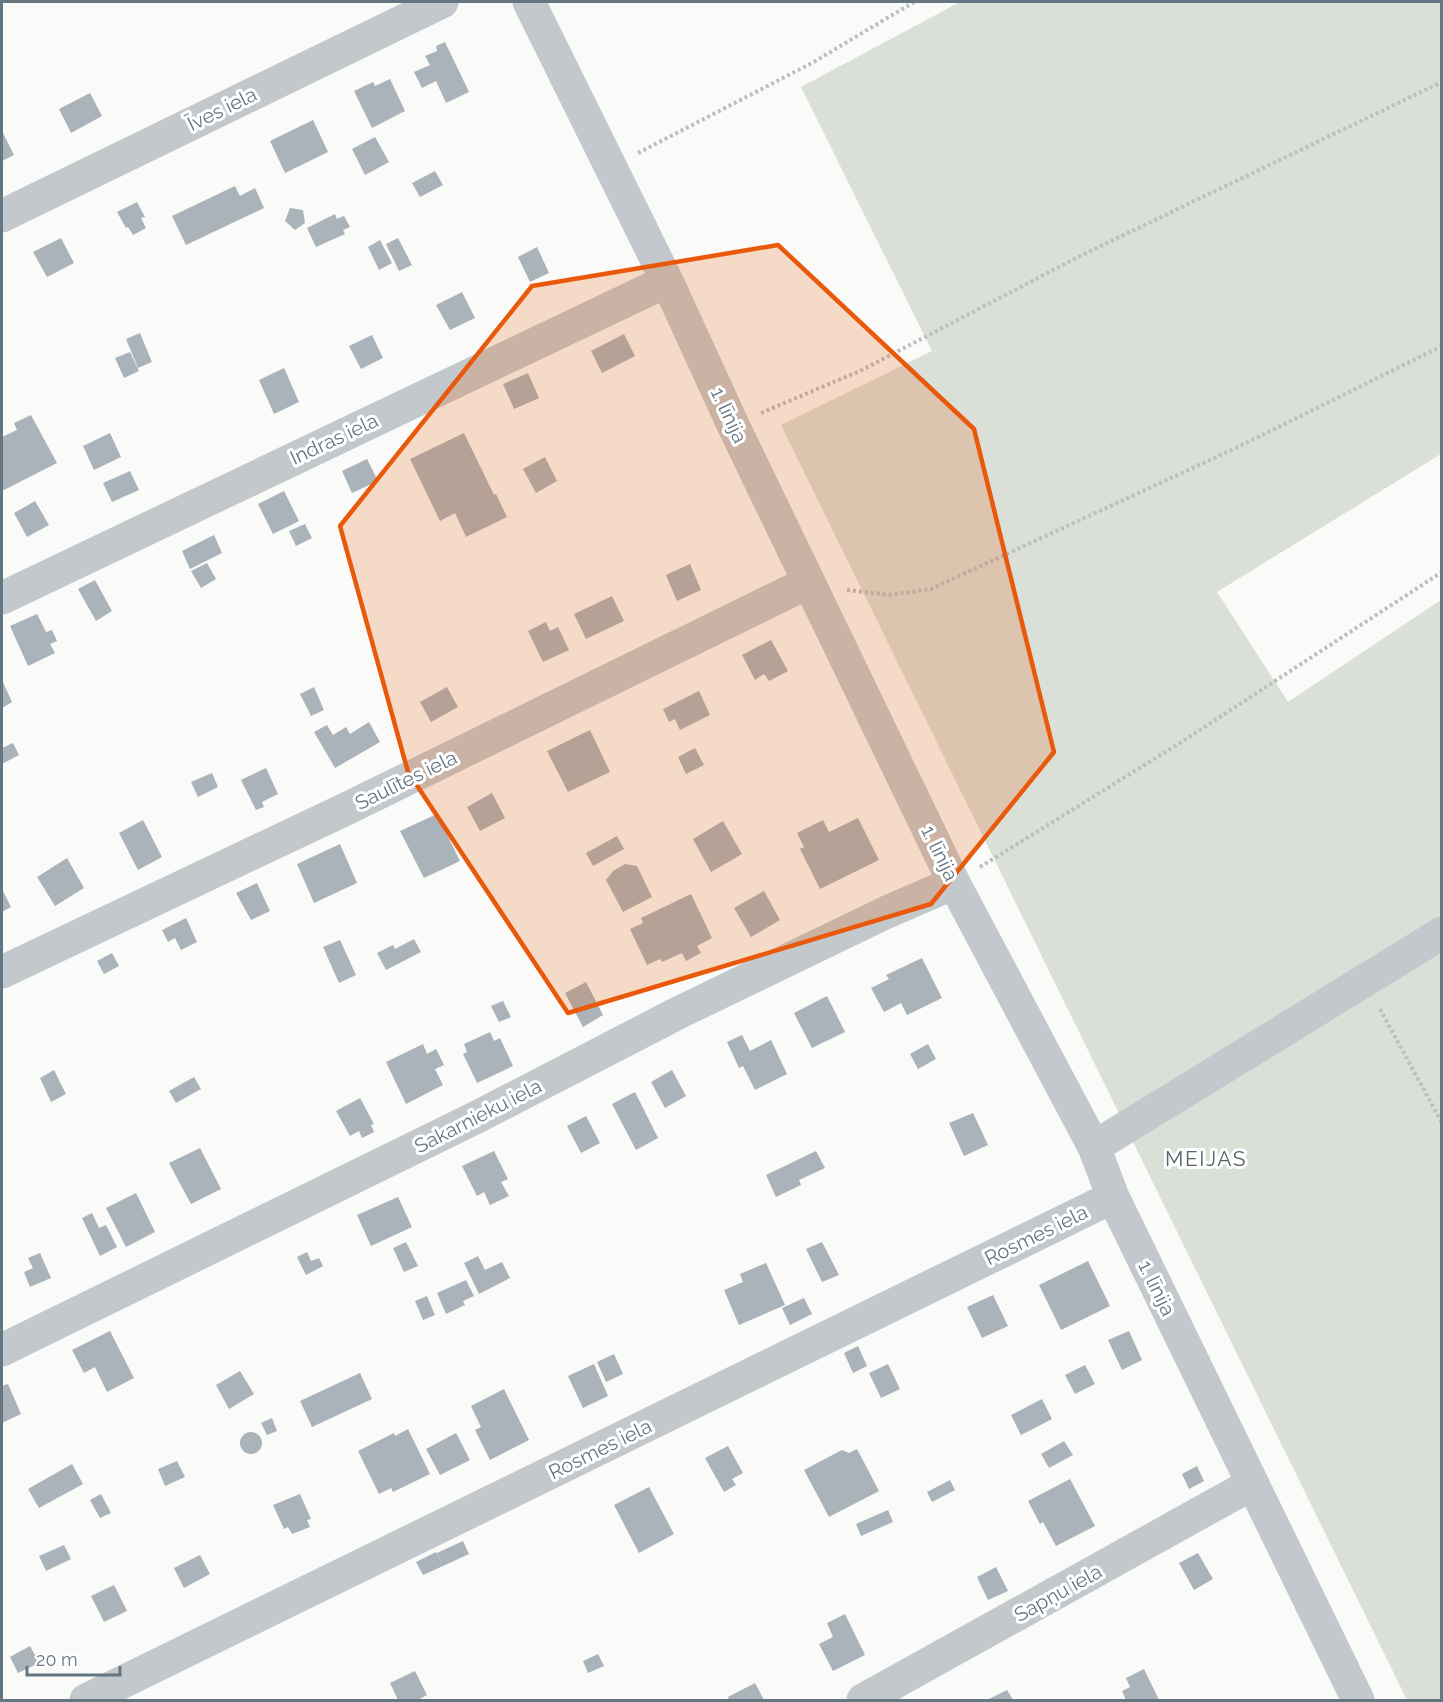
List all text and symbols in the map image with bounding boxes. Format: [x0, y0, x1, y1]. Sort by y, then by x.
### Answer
street label: Īves iela [182, 82, 261, 136]
street label: 1. līnija [706, 383, 752, 447]
street label: Indras iela [286, 408, 382, 470]
street label: Saulītes iela [351, 745, 461, 815]
street label: 1. līnija [916, 821, 964, 885]
street label: Sakarnieku iela [410, 1074, 546, 1158]
district label: MEIJAS [1165, 1146, 1247, 1171]
street label: Rosmes iela [981, 1200, 1091, 1270]
street label: 1. līnija [1133, 1256, 1181, 1320]
street label: Rosmes iela [545, 1414, 655, 1484]
street label: Sapņu iela [1010, 1559, 1106, 1627]
scale bar [27, 1639, 120, 1677]
text: 20 m [36, 1649, 78, 1670]

